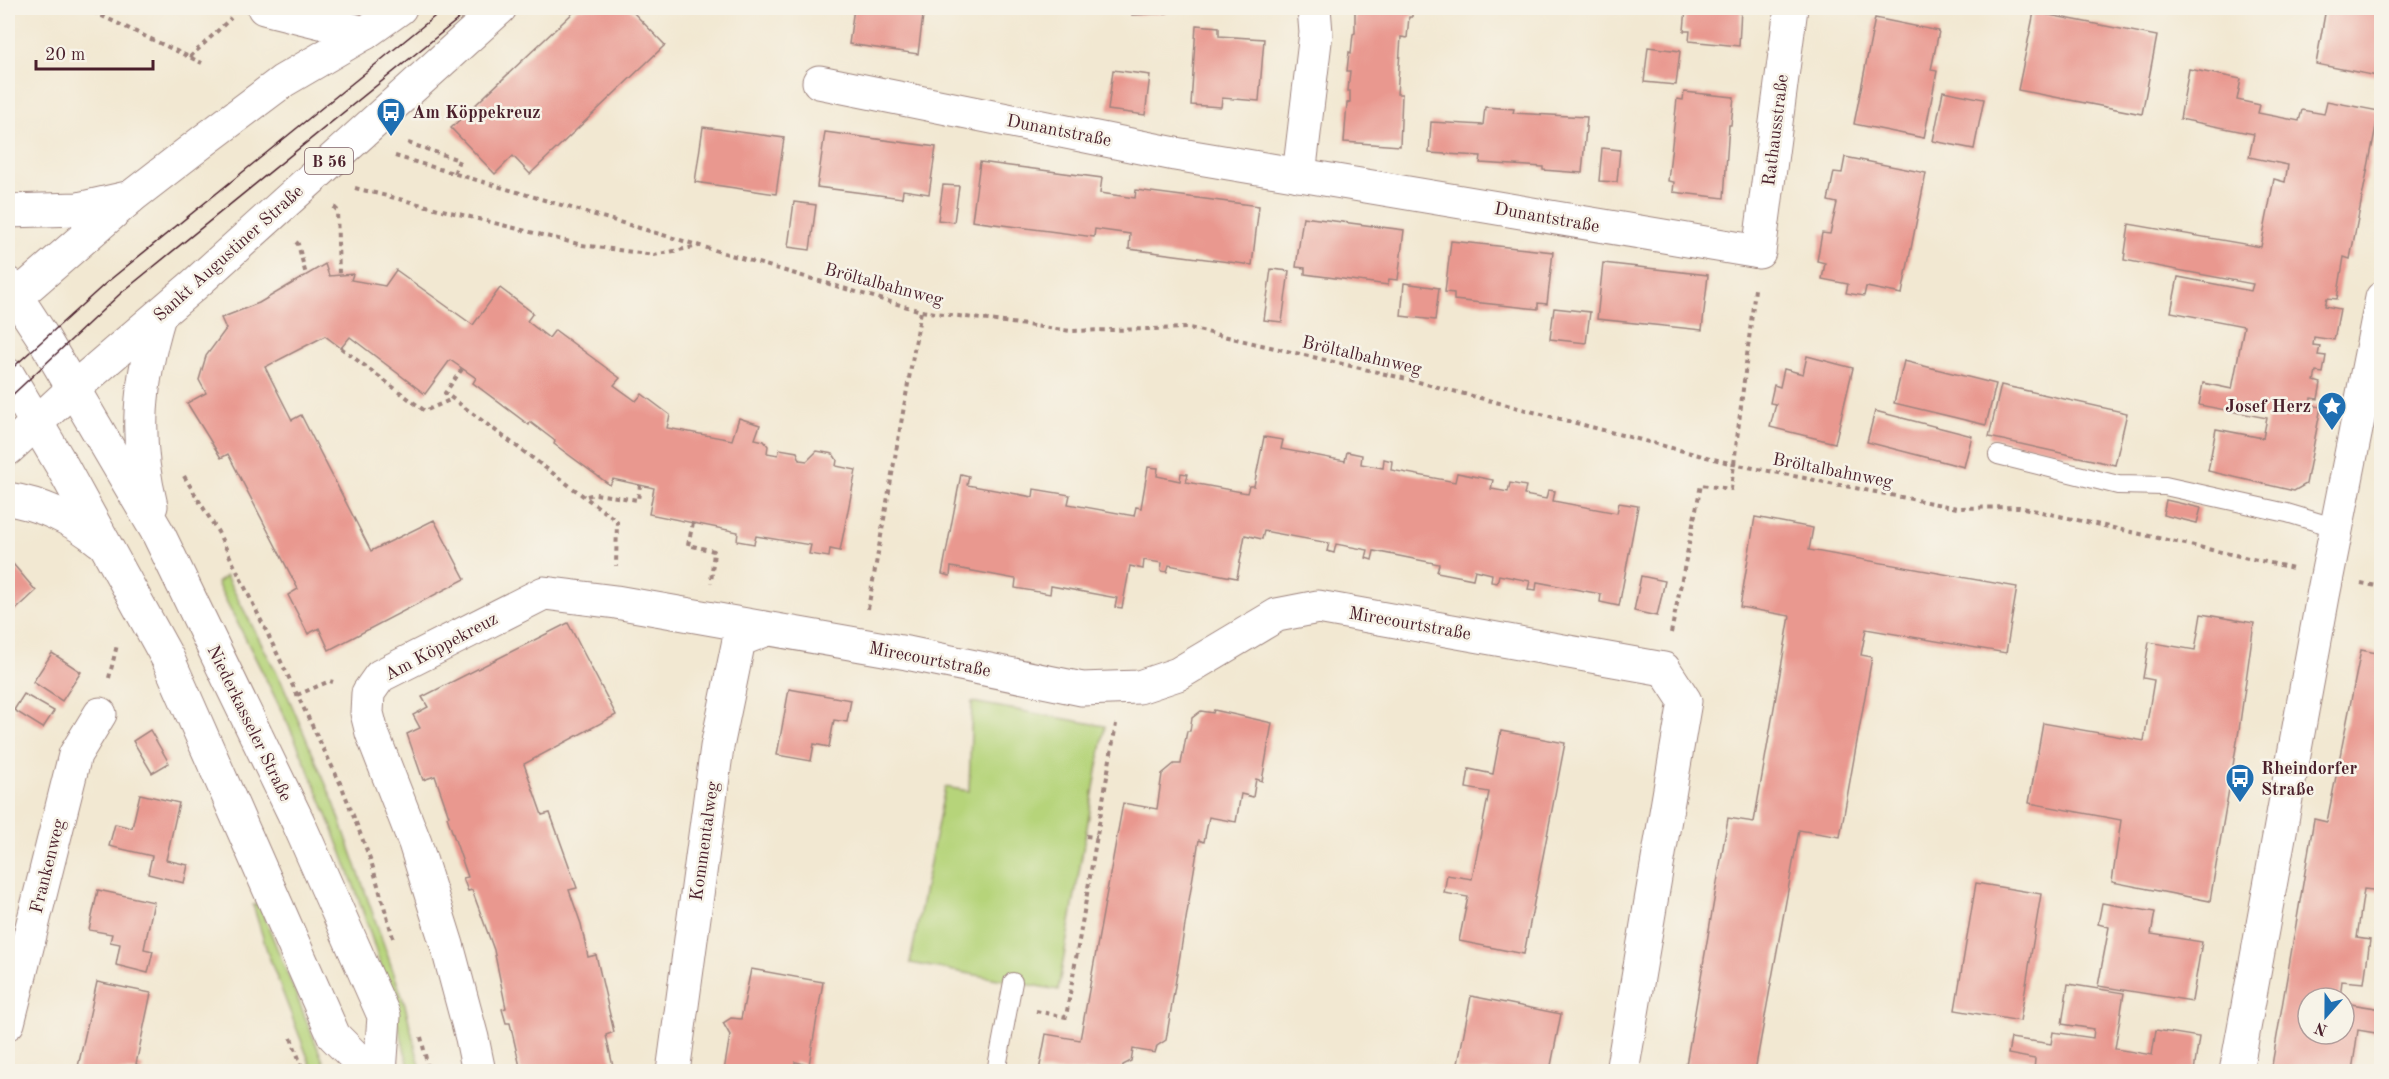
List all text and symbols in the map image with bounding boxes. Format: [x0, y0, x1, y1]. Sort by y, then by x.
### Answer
scale bar [36, 33, 153, 71]
text: 20 m [45, 46, 85, 64]
street label: Rathausstraße [1760, 73, 1792, 187]
bus stop icon: Am Köppekreuz [375, 96, 407, 138]
place label: Am Köppekreuz [412, 104, 541, 122]
street label: Dunantstraße [1005, 112, 1113, 150]
road number: B 56 [305, 148, 353, 174]
street label: Sankt Augustiner Straße [151, 182, 307, 325]
street label: Dunantstraße [1493, 200, 1601, 236]
street label: Bröltalbahnweg [822, 260, 945, 310]
street label: Bröltalbahnweg [1300, 333, 1424, 379]
place icon: Josef Herz [2316, 390, 2348, 432]
place label: Josef Herz [2225, 398, 2311, 416]
street label: Bröltalbahnweg [1771, 450, 1895, 492]
street label: Mirecourtstraße [1347, 604, 1472, 644]
street label: Am Köppekreuz [382, 610, 501, 684]
street label: Mirecourtstraße [867, 639, 992, 681]
street label: Niederkasseler Straße [203, 643, 295, 804]
place label: Rheindorfer Straße [2261, 760, 2357, 799]
bus stop icon: Rheindorfer Straße [2224, 762, 2256, 804]
street label: Kommentalweg [688, 780, 722, 902]
street label: Frankenweg [28, 817, 68, 915]
north arrow [2296, 986, 2356, 1046]
text: N [2312, 1018, 2330, 1038]

